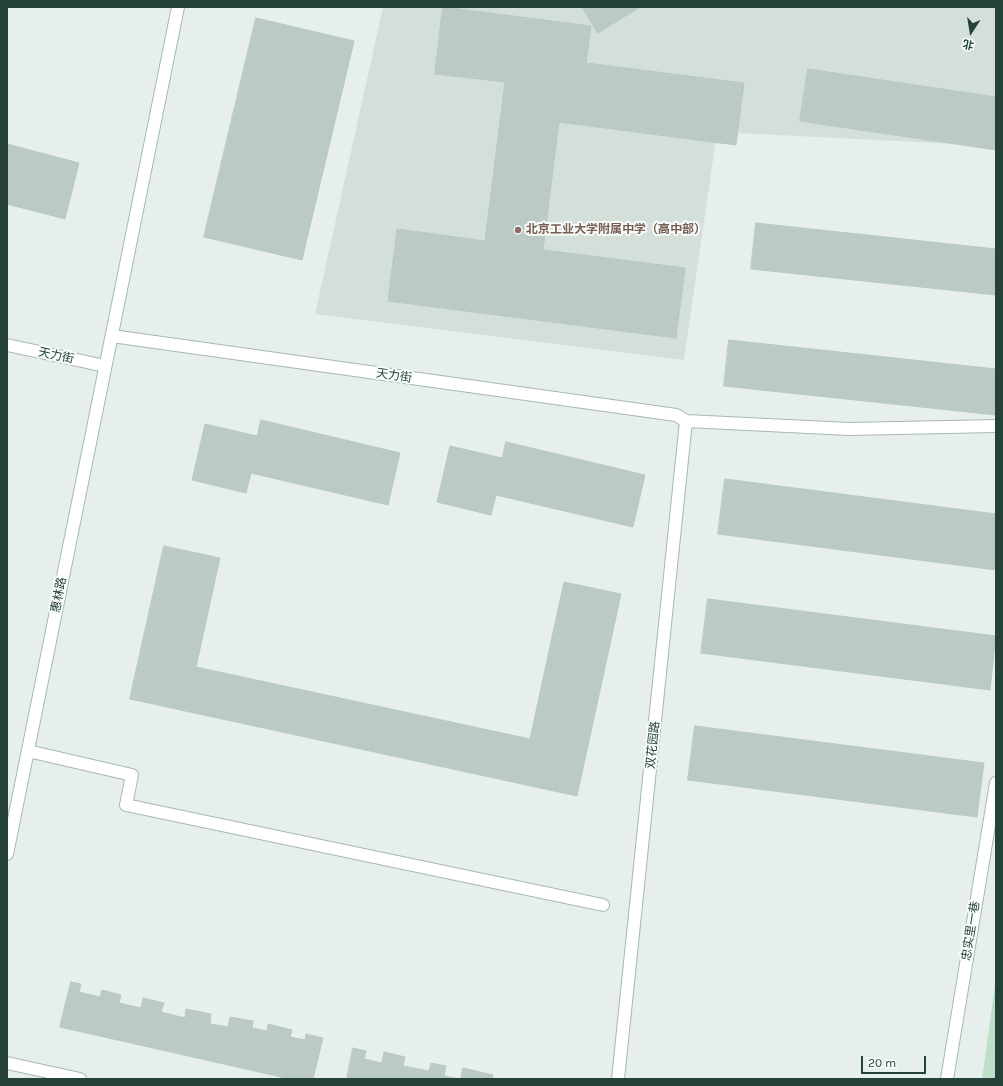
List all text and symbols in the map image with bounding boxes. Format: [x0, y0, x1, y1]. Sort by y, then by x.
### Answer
north arrow [951, 12, 991, 52]
text: 北 [962, 37, 975, 52]
place label: 北京工业大学附属中学（高中部） [526, 223, 706, 237]
marker: 北京工业大学附属中学（高中部） [513, 225, 523, 235]
street label: 天力街 [37, 345, 75, 367]
street label: 天力街 [375, 366, 413, 386]
street label: 惠林路 [48, 576, 70, 614]
street label: 双花园路 [643, 720, 663, 770]
street label: 忠实里一巷 [959, 900, 983, 962]
scale bar [863, 1048, 928, 1074]
text: 20 m [868, 1056, 896, 1070]

